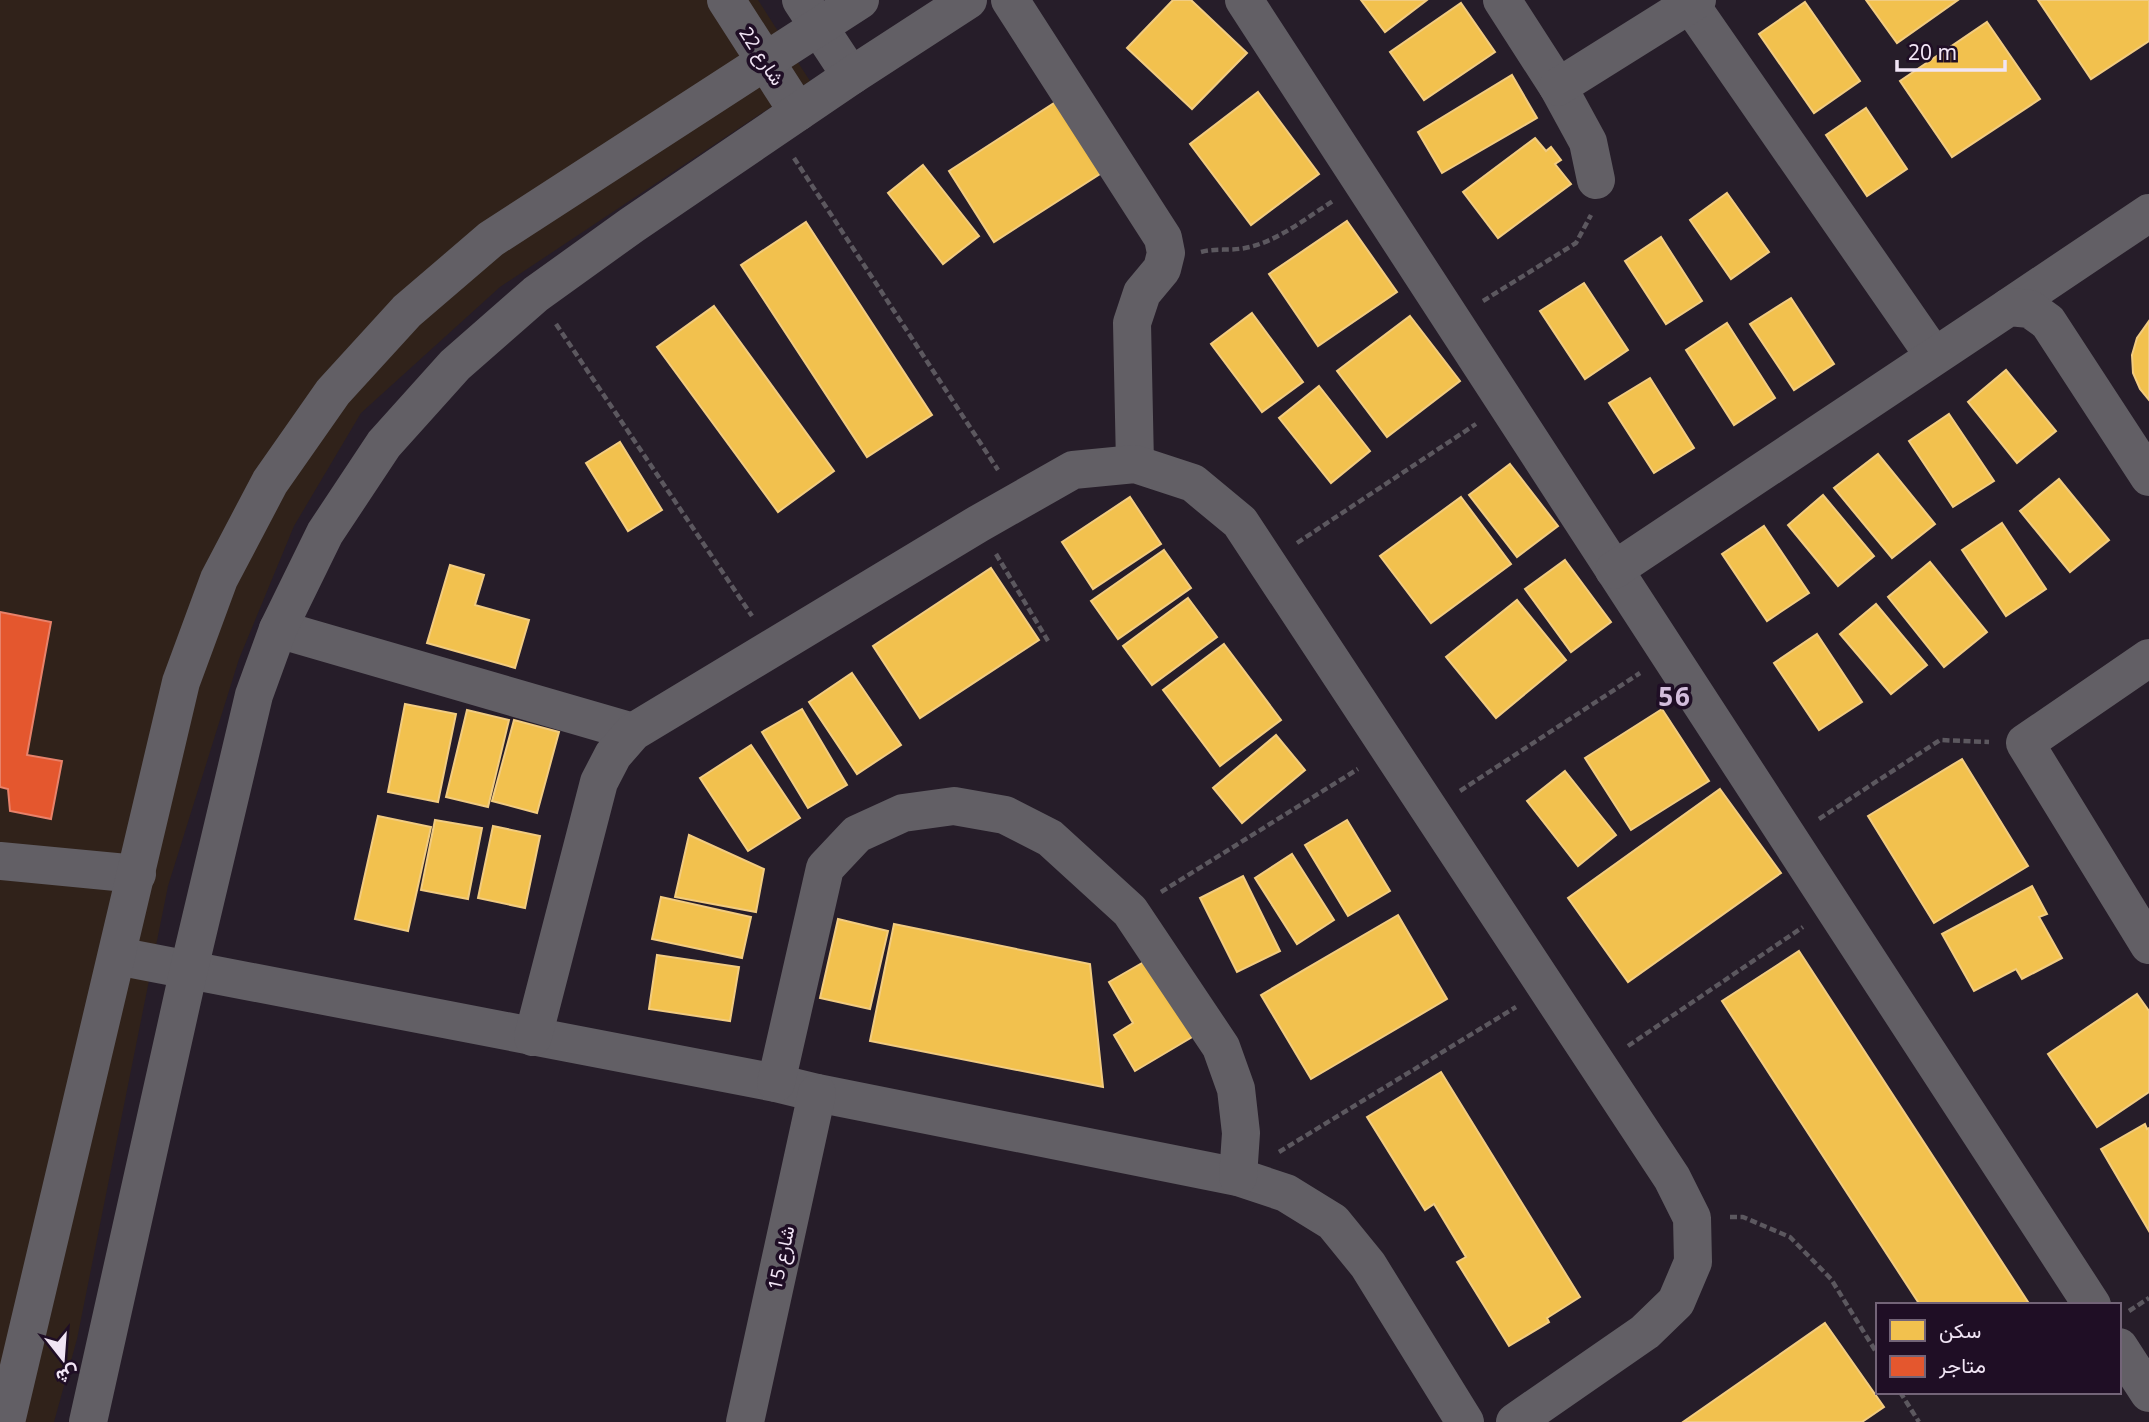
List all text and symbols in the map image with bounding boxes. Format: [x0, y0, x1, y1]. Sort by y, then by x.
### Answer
street label: شارع 22 [733, 22, 791, 90]
scale bar [1897, 28, 2006, 72]
text: 20 m [1908, 38, 1957, 66]
district label: 56 [1658, 678, 1692, 714]
street label: شارع 15 [762, 1224, 800, 1292]
legend [1876, 1303, 2121, 1394]
text: سكن [1939, 1316, 1981, 1344]
north arrow [28, 1324, 98, 1394]
text: متاجر [1938, 1351, 1986, 1379]
text: ش [53, 1359, 83, 1391]

